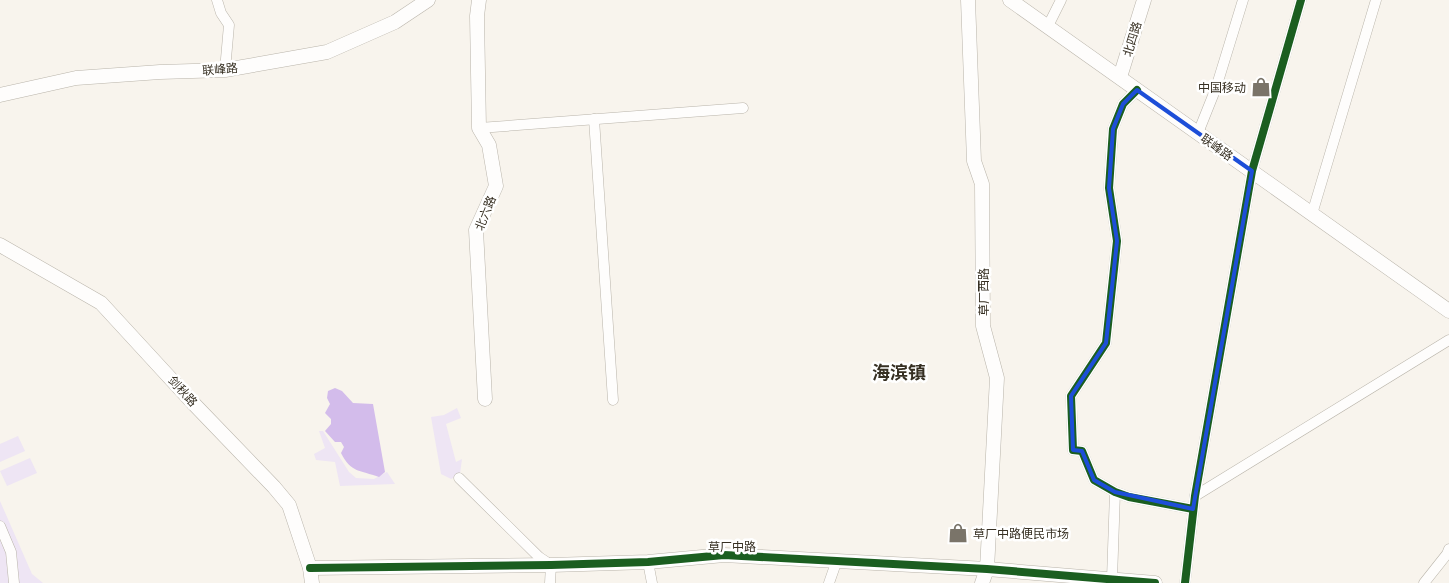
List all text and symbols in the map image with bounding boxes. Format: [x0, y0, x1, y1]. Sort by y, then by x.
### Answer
street label: 北四路 [1118, 19, 1146, 59]
street label: 联峰路 [201, 58, 239, 80]
shop icon: 中国移动 [1250, 76, 1272, 98]
place label: 中国移动 [1198, 78, 1246, 97]
street label: 联峰路 [1197, 129, 1237, 165]
street label: 北六路 [469, 193, 501, 233]
street label: 草厂西路 [974, 268, 993, 316]
district label: 海滨镇 [872, 359, 926, 386]
street label: 剑秋路 [164, 371, 202, 411]
shop icon: 草厂中路便民市场 [947, 522, 969, 544]
place label: 草厂中路便民市场 [973, 524, 1069, 543]
street label: 草厂中路 [708, 537, 756, 556]

